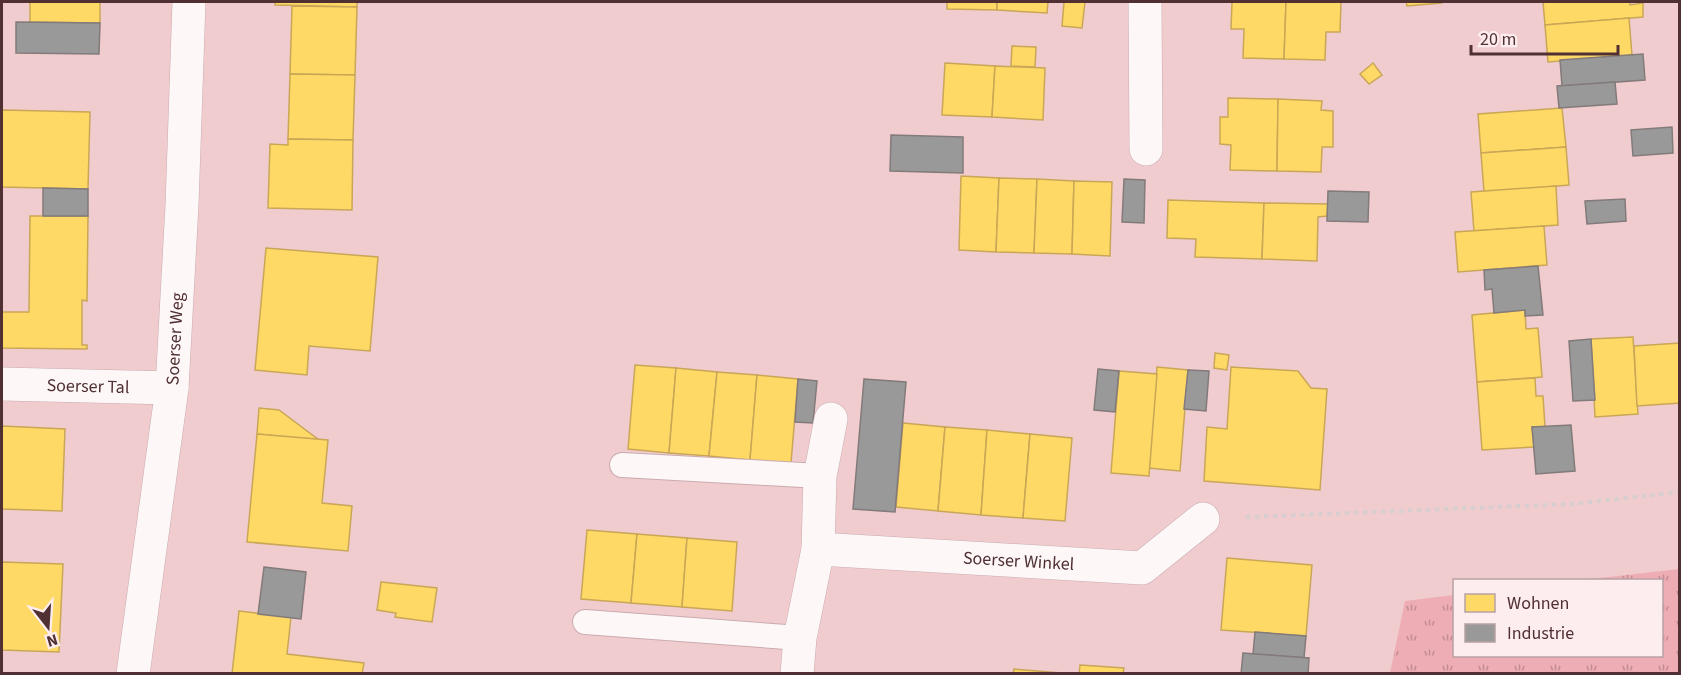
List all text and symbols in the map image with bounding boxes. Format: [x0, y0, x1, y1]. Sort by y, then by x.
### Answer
scale bar [1471, 18, 1618, 56]
text: 20 m [1480, 27, 1516, 52]
street label: Soerser Weg [160, 292, 190, 386]
street label: Soerser Tal [46, 373, 130, 400]
street label: Soerser Winkel [962, 546, 1075, 577]
legend [1453, 579, 1663, 657]
text: Wohnen [1507, 591, 1569, 616]
north arrow [18, 597, 78, 657]
text: Industrie [1507, 621, 1574, 646]
text: N [44, 628, 60, 652]

